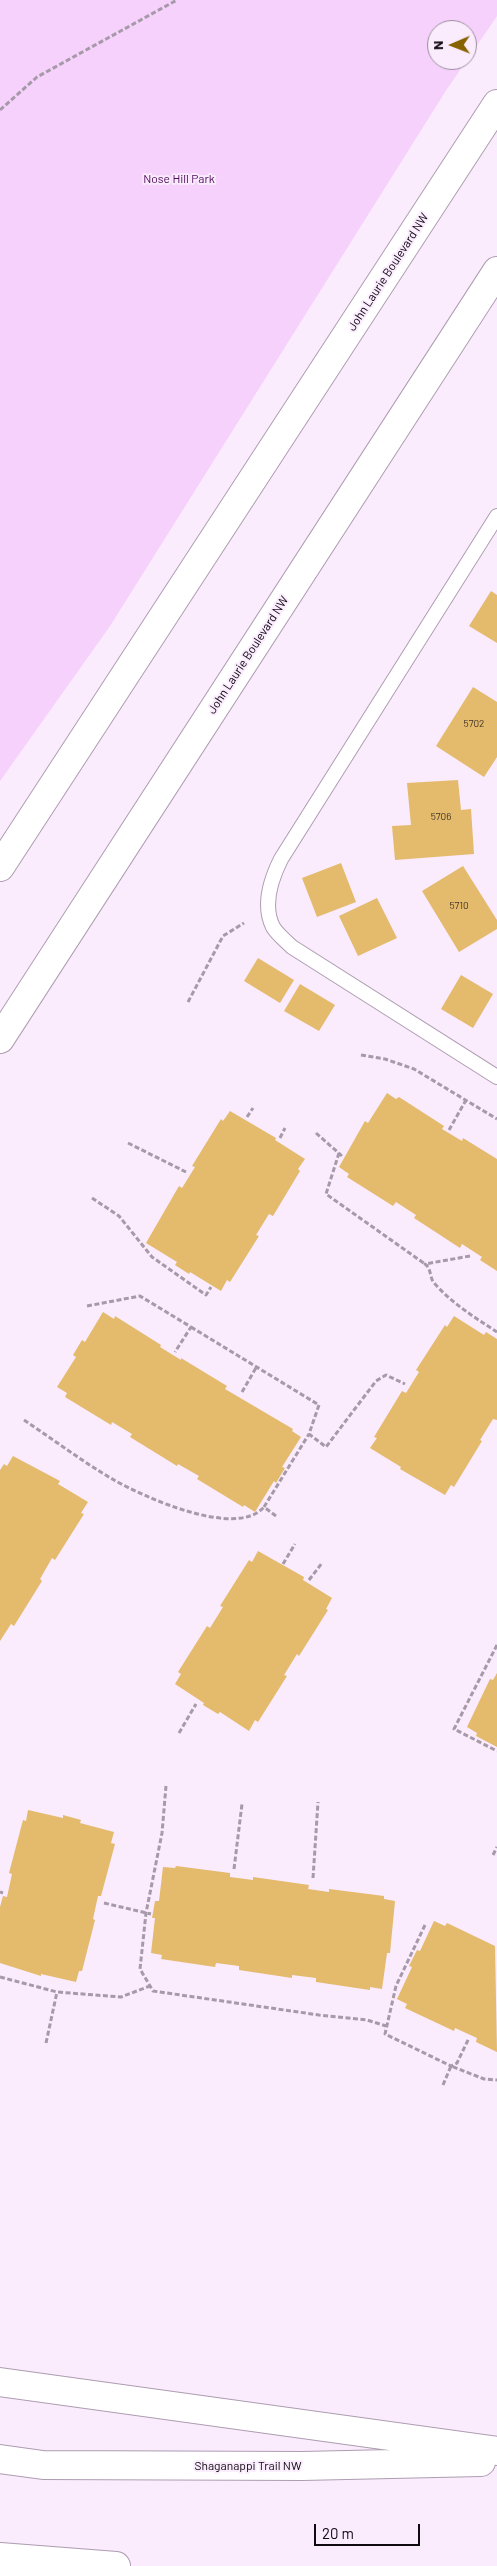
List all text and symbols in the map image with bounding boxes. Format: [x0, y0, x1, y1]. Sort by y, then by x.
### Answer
north arrow [427, 20, 477, 70]
text: N [429, 40, 446, 50]
park label: Nose Hill Park [143, 172, 215, 186]
street label: John Laurie Boulevard NW [345, 210, 431, 334]
street label: John Laurie Boulevard NW [205, 593, 291, 717]
house number: 5702 [464, 718, 484, 730]
house number: 5706 [431, 811, 451, 823]
house number: 5710 [449, 900, 469, 912]
street label: Shaganappi Trail NW [194, 2459, 302, 2473]
scale bar [317, 2514, 423, 2546]
text: 20 m [322, 2524, 354, 2542]

